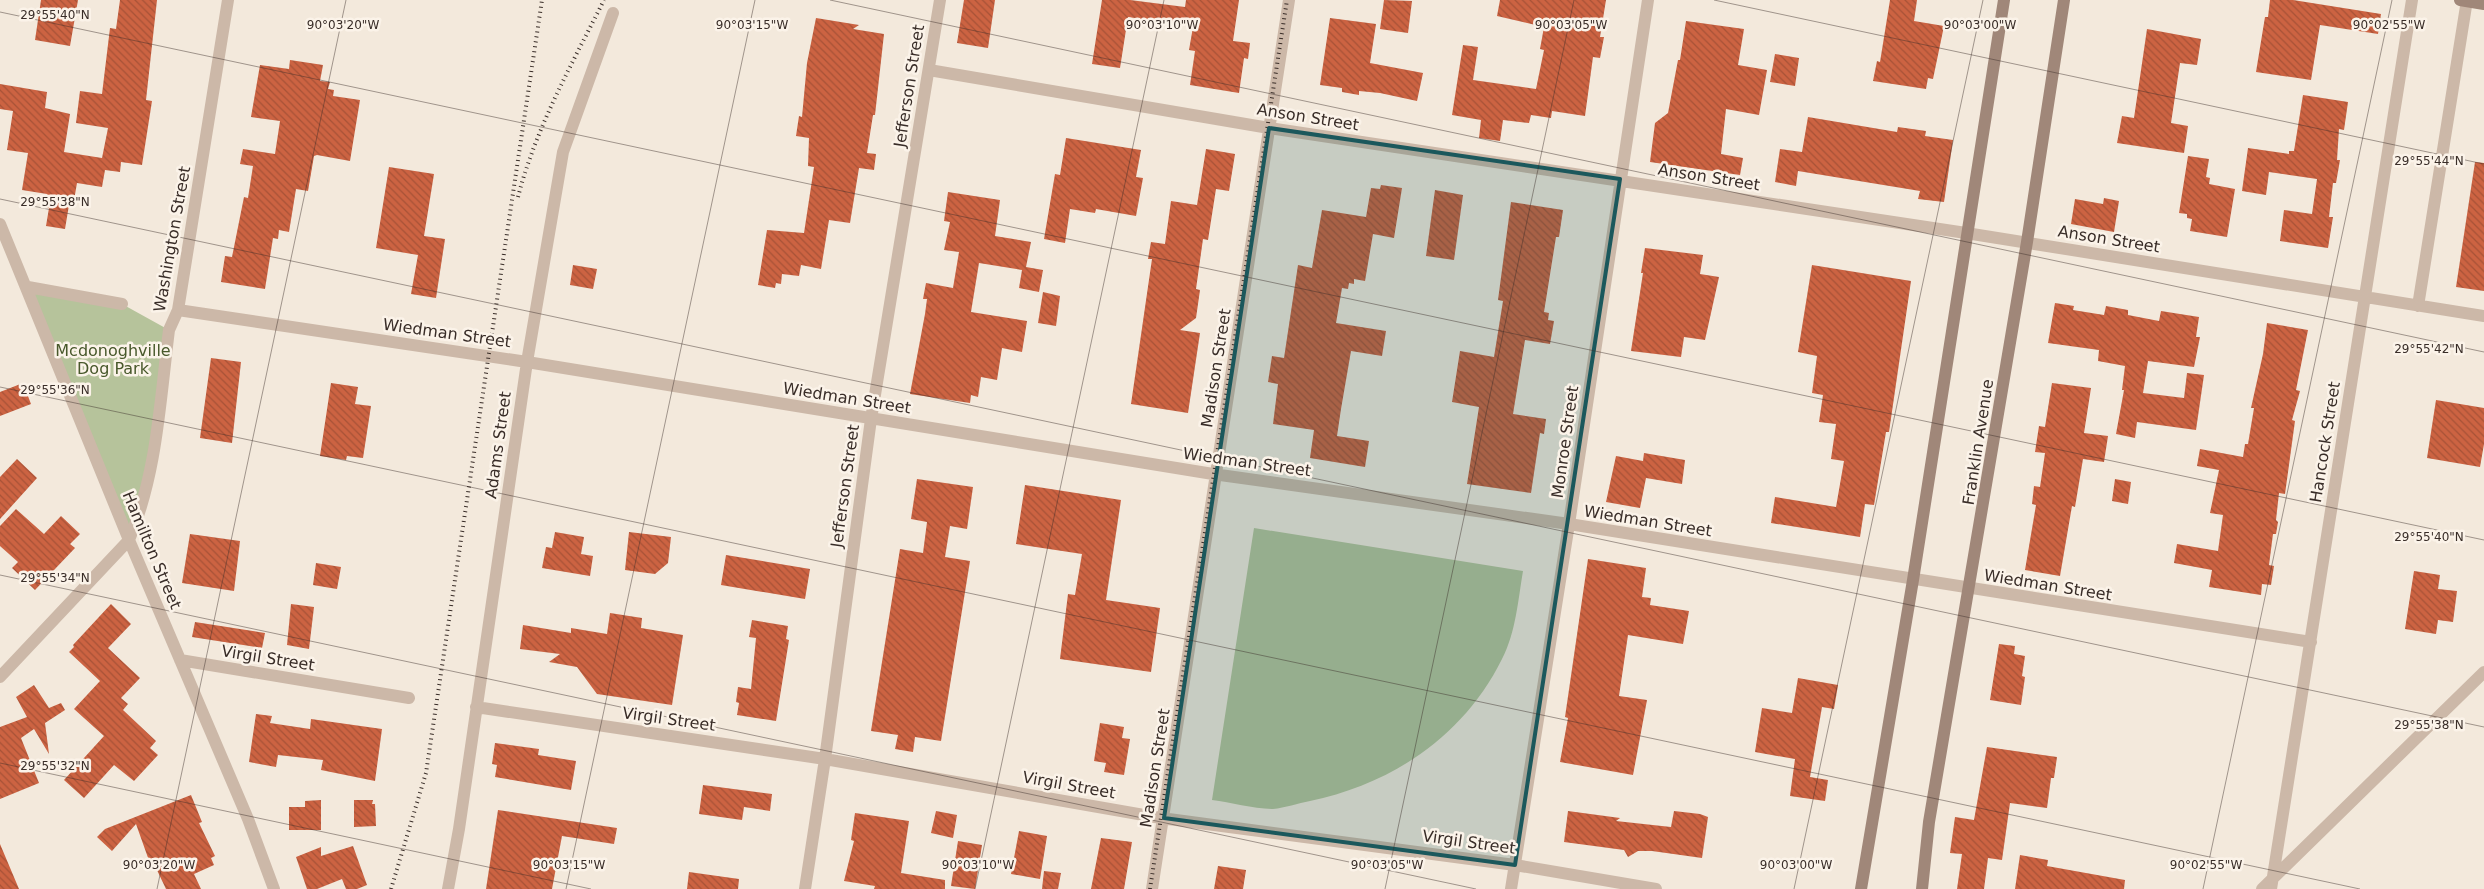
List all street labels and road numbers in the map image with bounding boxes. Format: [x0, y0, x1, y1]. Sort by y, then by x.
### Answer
street label: Jefferson Street [890, 23, 928, 150]
street label: Anson Street [1256, 100, 1360, 134]
street label: Anson Street [1657, 160, 1761, 194]
street label: Washington Street [150, 165, 194, 313]
street label: Anson Street [2057, 222, 2161, 256]
street label: Madison Street [1197, 307, 1235, 429]
street label: Wiedman Street [382, 315, 512, 351]
street label: Franklin Avenue [1959, 378, 1997, 506]
street label: Wiedman Street [782, 379, 912, 417]
street label: Hancock Street [2306, 380, 2344, 504]
street label: Monroe Street [1548, 385, 1582, 499]
street label: Adams Street [481, 390, 515, 500]
street label: Jefferson Street [827, 423, 863, 550]
street label: Wiedman Street [1182, 444, 1312, 480]
street label: Hamilton Street [119, 488, 185, 612]
street label: Wiedman Street [1583, 502, 1713, 540]
street label: Wiedman Street [1983, 566, 2113, 604]
street label: Virgil Street [220, 641, 316, 675]
street label: Virgil Street [621, 703, 717, 735]
street label: Madison Street [1136, 707, 1174, 829]
street label: Virgil Street [1021, 767, 1117, 803]
street label: Virgil Street [1421, 826, 1517, 858]

